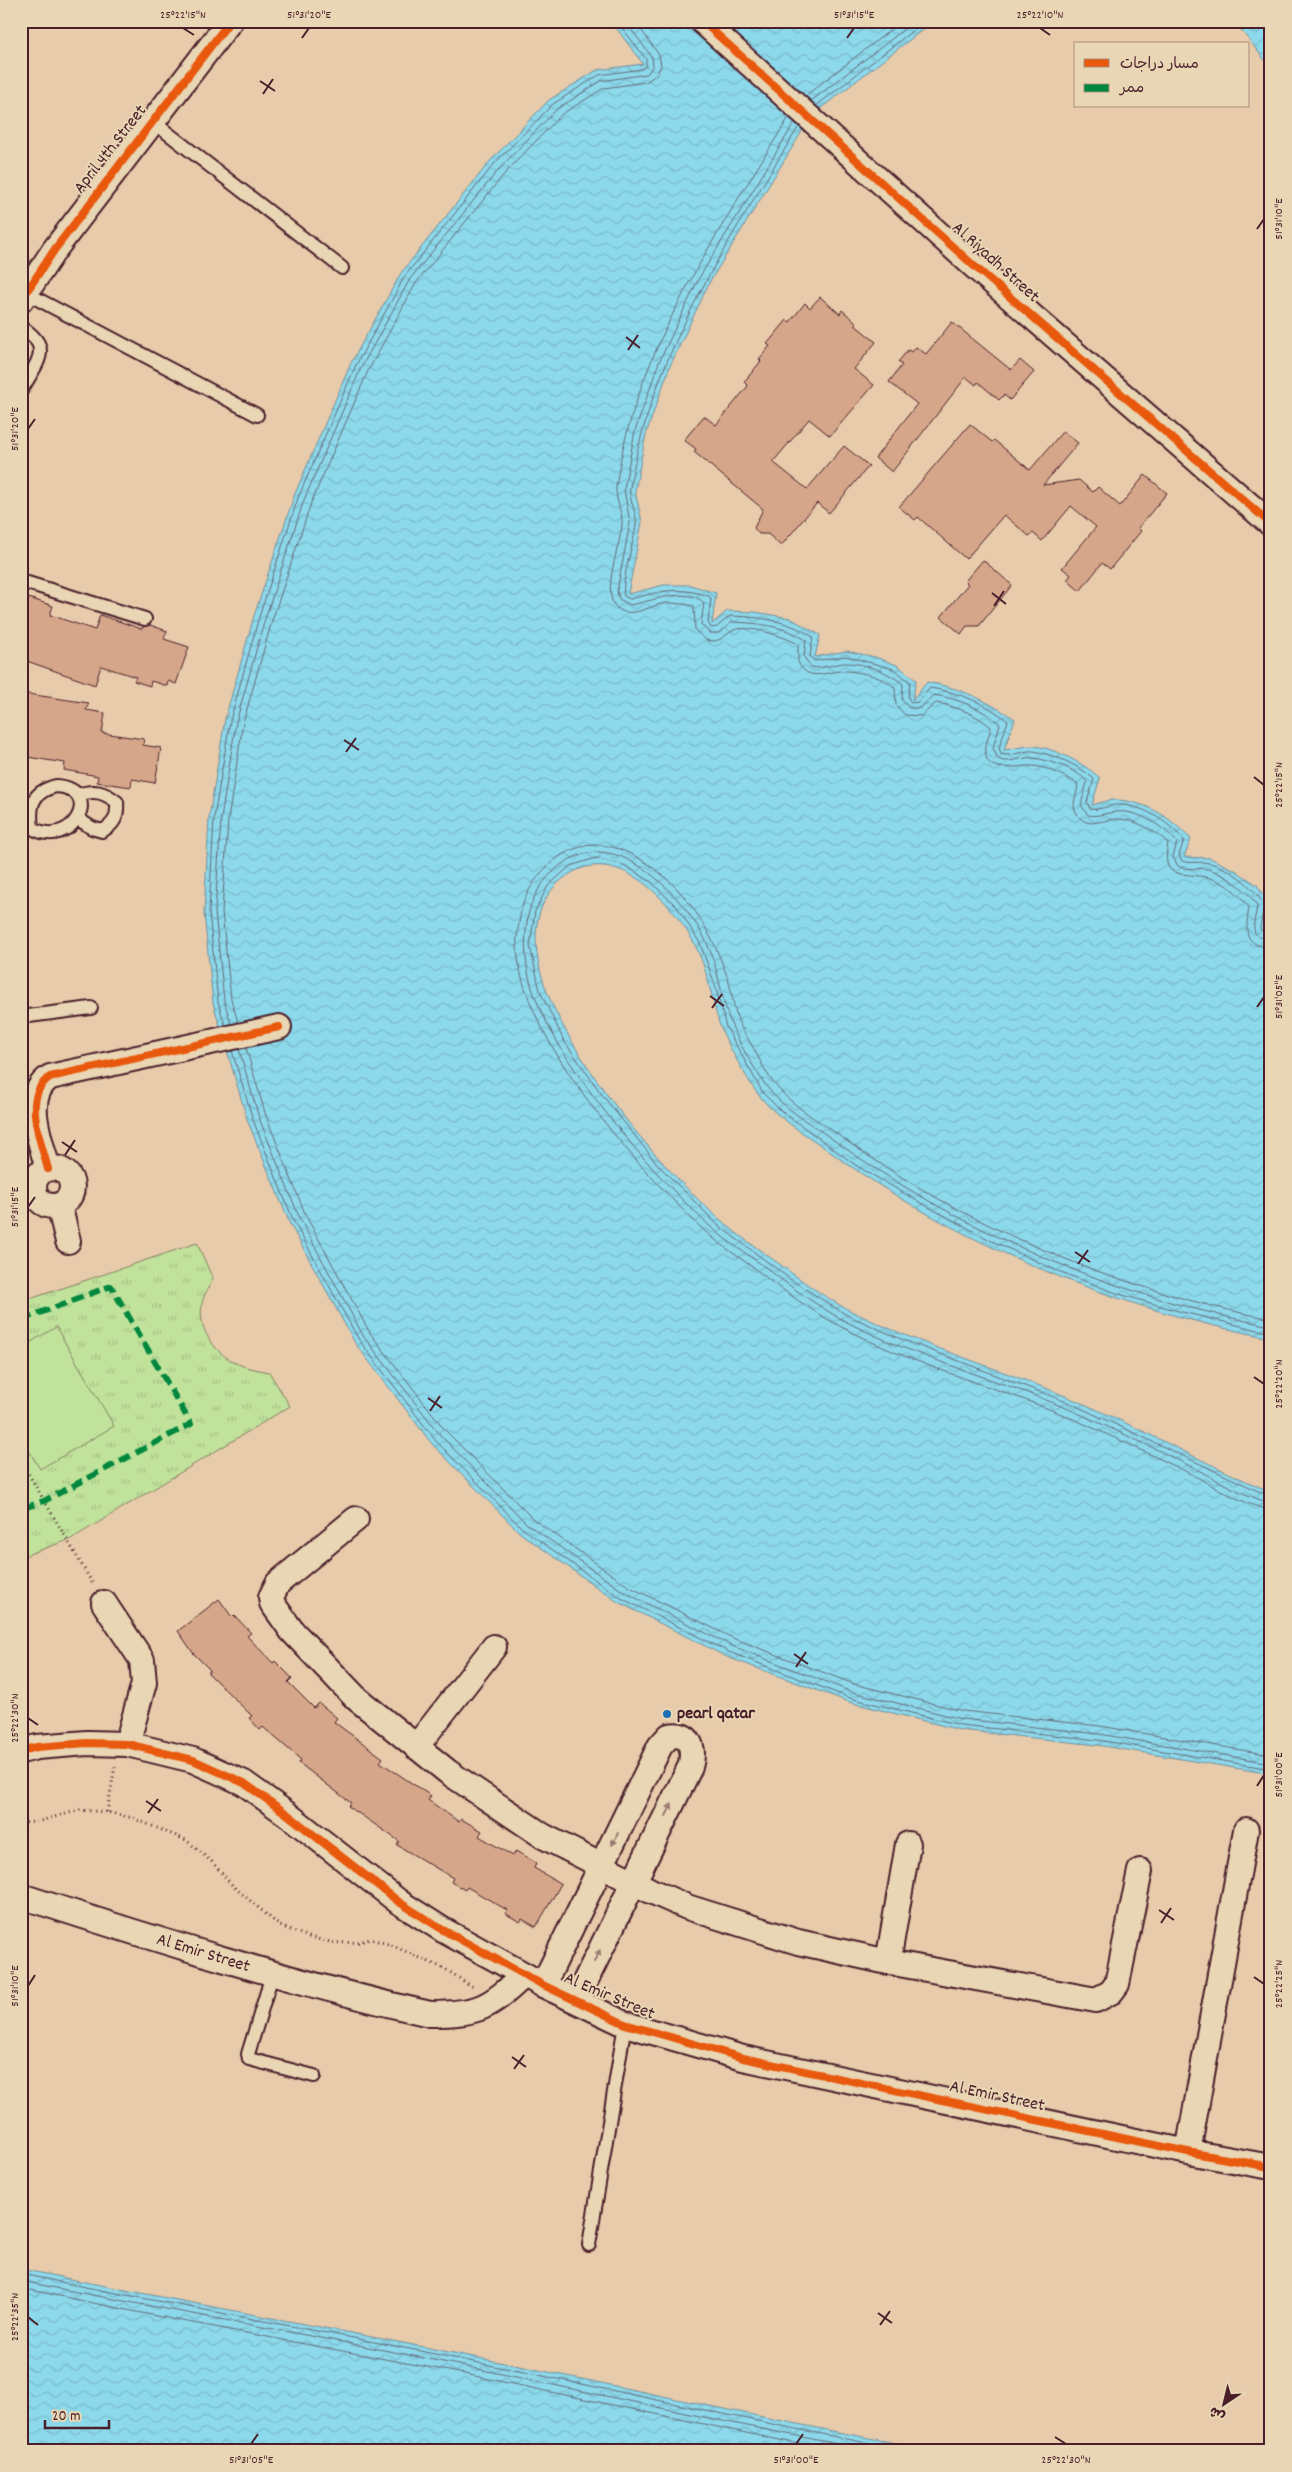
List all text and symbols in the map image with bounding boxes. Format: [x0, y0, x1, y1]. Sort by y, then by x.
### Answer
text: 25°22'15"N [160, 7, 206, 24]
text: 51°31'20"E [287, 7, 331, 24]
text: 51°31'15"E [834, 7, 875, 24]
text: 25°22'10"N [1017, 7, 1064, 24]
legend [1074, 42, 1250, 108]
text: مسار دراجات [1120, 54, 1199, 76]
text: ممر [1118, 78, 1144, 100]
street label: April 4th Street [68, 100, 154, 200]
text: 51°31'10"E [1271, 198, 1288, 240]
street label: Al Riyadh Street [946, 217, 1045, 310]
text: 51°31'20"E [7, 407, 24, 451]
text: 25°22'15"N [1271, 762, 1288, 808]
text: 51°31'05"E [1271, 974, 1288, 1019]
text: 51°31'15"E [7, 1186, 24, 1227]
text: 25°22'20"N [1271, 1359, 1288, 1409]
text: 25°22'30"N [7, 1693, 24, 1743]
place label: pearl qatar [677, 1702, 755, 1727]
marker: pearl qatar [661, 1708, 673, 1720]
text: 51°31'00"E [1271, 1752, 1288, 1798]
one-way arrow [665, 1803, 673, 1818]
one-way arrow [611, 1832, 619, 1846]
street label: Al Emir Street [153, 1928, 253, 1980]
one-way arrow [593, 1949, 601, 1963]
text: 25°22'25"N [1271, 1960, 1288, 2008]
text: 51°31'10"E [7, 1965, 24, 2007]
street label: Al Emir Street [560, 1967, 659, 2028]
street label: Al Emir Street [947, 2075, 1047, 2119]
text: 25°22'35"N [7, 2293, 24, 2341]
north arrow [1200, 2380, 1250, 2430]
scale bar [45, 2397, 109, 2429]
text: ش [1206, 2400, 1230, 2426]
text: 20 m [52, 2406, 80, 2428]
text: 51°31'05"E [229, 2452, 274, 2469]
text: 51°31'00"E [773, 2452, 819, 2469]
text: 25°22'30"N [1041, 2452, 1091, 2469]

